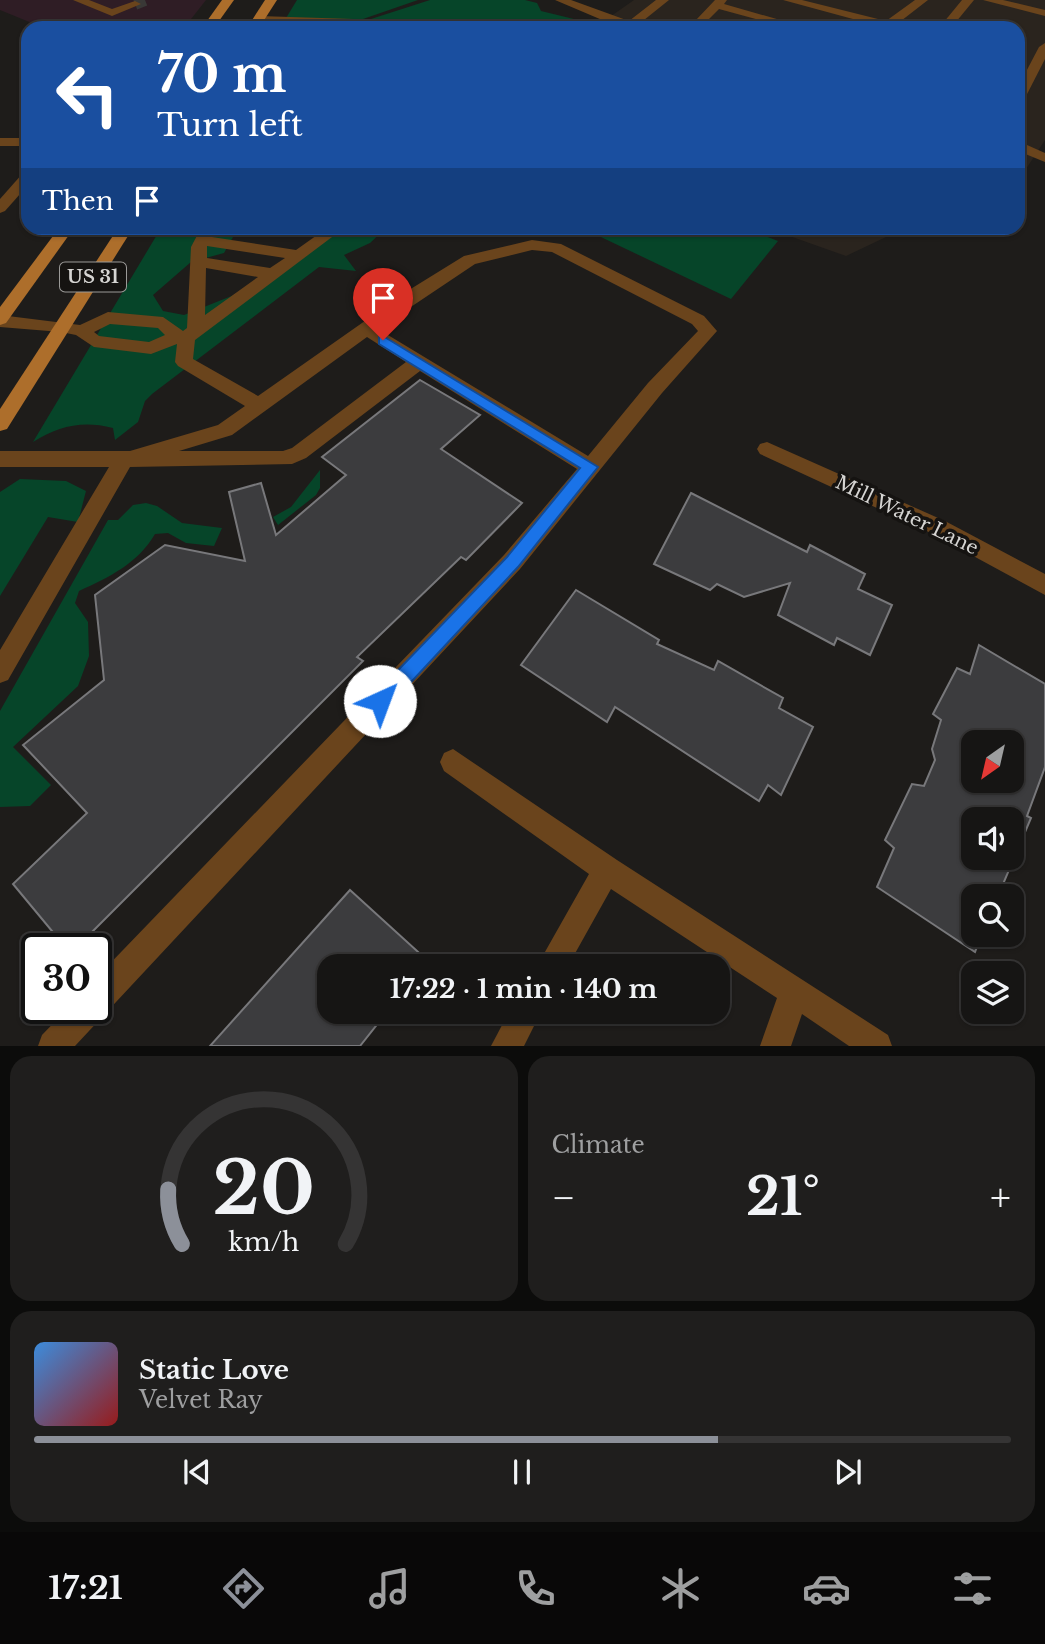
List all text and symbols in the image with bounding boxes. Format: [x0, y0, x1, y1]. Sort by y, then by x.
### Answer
text: 70 m [157, 44, 287, 105]
icon: left [42, 49, 133, 140]
text: Turn left [157, 105, 303, 145]
icon: arrive [128, 182, 166, 220]
text: Then [42, 185, 114, 217]
road number: US 31 [60, 262, 126, 292]
pin [353, 268, 413, 340]
icon: arrive [364, 279, 402, 317]
street label: Mill Water Lane [832, 471, 982, 559]
position arrow [343, 664, 417, 738]
north arrow [961, 730, 1024, 793]
map controls [961, 730, 1024, 1024]
button: sound [961, 807, 1024, 870]
button: search [961, 884, 1024, 947]
speed limit sign: 30 [21, 933, 112, 1024]
button: layers [961, 961, 1024, 1024]
text: 17:22 · 1 min · 140 m [390, 973, 657, 1005]
text: Climate [552, 1131, 645, 1159]
text: 20 [213, 1144, 315, 1235]
text: 21° [746, 1165, 820, 1229]
text: − [552, 1174, 576, 1221]
text: + [990, 1174, 1011, 1221]
text: km/h [228, 1227, 299, 1258]
text: Static Love [139, 1354, 289, 1386]
text: Velvet Ray [139, 1386, 263, 1414]
icon: previous [178, 1453, 216, 1491]
icon: pause [503, 1453, 541, 1491]
icon: next [829, 1453, 867, 1491]
icon: directions [219, 1564, 268, 1613]
icon: music [365, 1564, 414, 1613]
icon: phone [511, 1564, 560, 1613]
icon: climate [656, 1564, 705, 1613]
icon: car [802, 1564, 851, 1613]
icon: filters [948, 1564, 997, 1613]
text: 17:21 [48, 1568, 123, 1608]

